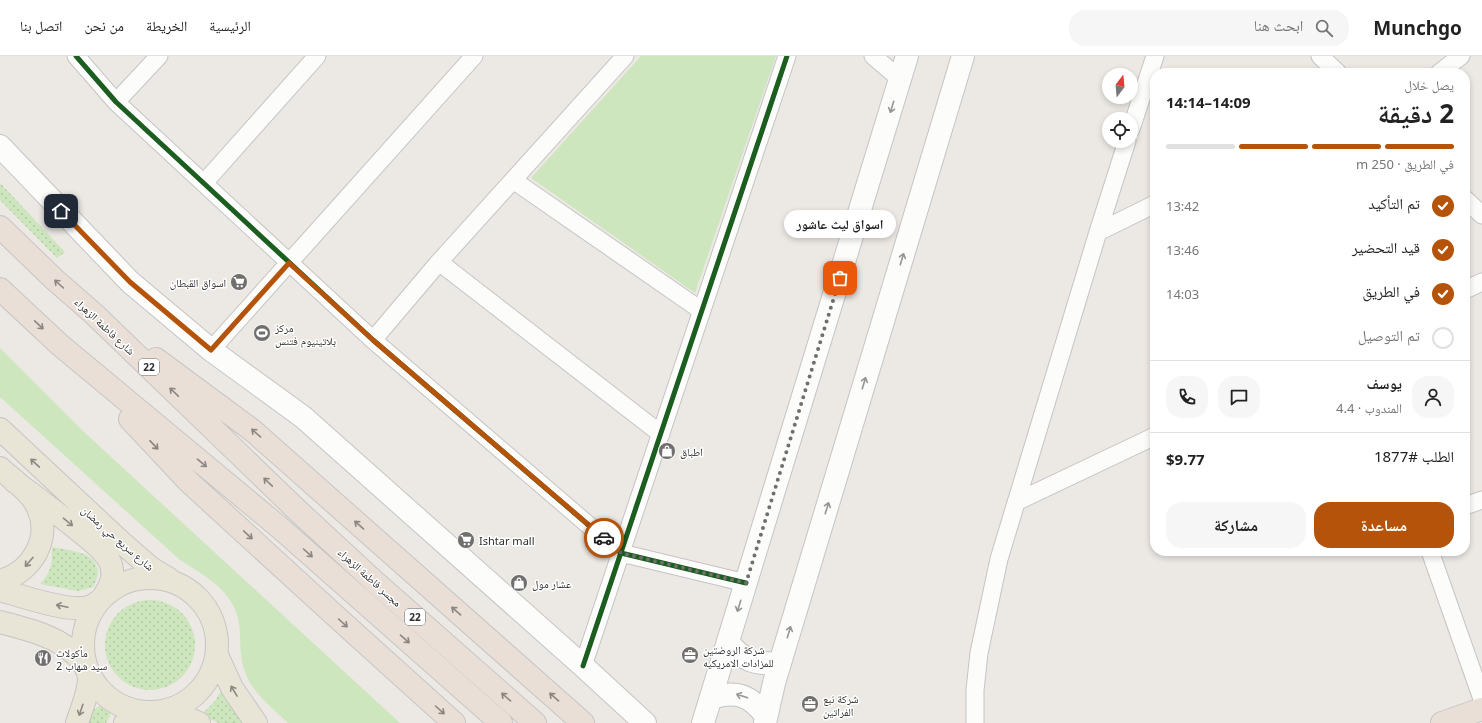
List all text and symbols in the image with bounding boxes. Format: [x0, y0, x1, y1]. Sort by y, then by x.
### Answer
search box [1069, 10, 1349, 46]
text: ابحث هنا [1254, 15, 1303, 35]
text: Munchgo [1373, 15, 1462, 41]
text: اتصل بنا [20, 16, 62, 35]
text: من نحن [84, 16, 124, 35]
text: الخريطة [146, 16, 187, 35]
text: الرئيسية [209, 16, 251, 35]
icon: search [1313, 17, 1335, 39]
north arrow [1102, 68, 1138, 104]
map controls [1102, 68, 1138, 148]
text: يصل خلال [1404, 76, 1454, 94]
text: 14:09–14:14 [1166, 92, 1251, 112]
text: 2 دقيقة [1378, 95, 1454, 131]
one-way arrow [888, 100, 895, 113]
button: locate [1102, 112, 1138, 148]
text: في الطريق · 250 m [1356, 155, 1454, 173]
text: تم التأكيد [1368, 193, 1420, 213]
pin [44, 194, 78, 228]
icon: check [1432, 195, 1454, 217]
text: 13:42 [1166, 197, 1199, 215]
icon: home [50, 200, 72, 222]
callout: اسواق ليث عاشور [784, 210, 896, 238]
text: اسواق ليث عاشور [797, 215, 884, 233]
text: قيد التحضير [1352, 237, 1420, 257]
icon: check [1432, 239, 1454, 261]
text: 13:46 [1166, 241, 1199, 259]
one-way arrow [899, 252, 906, 265]
pin [823, 261, 857, 295]
icon: bag [829, 267, 851, 289]
supermarket icon: اسواق القبطان [229, 272, 249, 292]
place label: اسواق القبطان [170, 275, 226, 290]
one-way arrow [54, 279, 64, 288]
text: في الطريق [1362, 281, 1420, 301]
icon: check [1432, 283, 1454, 305]
text: 14:03 [1166, 285, 1199, 303]
street label: شارع فاطمة الزهراء [71, 294, 139, 358]
one-way arrow [34, 320, 44, 330]
place label: مركز بلاتينيوم فتنس [274, 320, 336, 348]
sports icon: مركز بلاتينيوم فتنس [252, 323, 272, 343]
text: تم التوصيل [1358, 325, 1420, 345]
road number: 22 [139, 359, 159, 375]
text: يوسف [1367, 373, 1402, 393]
button: phone [1166, 376, 1208, 418]
button: chat [1218, 376, 1260, 418]
button: person [1412, 376, 1454, 418]
one-way arrow [861, 377, 868, 390]
one-way arrow [169, 387, 179, 397]
text: المندوب · 4.4 [1336, 399, 1402, 417]
one-way arrow [251, 429, 261, 438]
one-way arrow [150, 440, 159, 450]
shop icon: اطباق [657, 441, 677, 461]
place label: اطباق [680, 444, 703, 459]
text: الطلب #1877 [1374, 446, 1454, 466]
text: $9.77 [1166, 449, 1205, 469]
one-way arrow [30, 458, 40, 468]
one-way arrow [197, 459, 207, 468]
one-way arrow [263, 477, 273, 487]
one-way arrow [824, 501, 831, 514]
street label: شارع سريع حي رمضان [77, 502, 158, 575]
button: مشاركة [1166, 502, 1306, 548]
button: مساعدة [1314, 502, 1454, 548]
one-way arrow [62, 517, 73, 526]
courier [584, 518, 624, 558]
one-way arrow [354, 520, 364, 530]
icon: car [593, 527, 615, 549]
one-way arrow [242, 530, 252, 539]
supermarket icon: Ishtar mall [456, 530, 476, 550]
place label: Ishtar mall [479, 533, 534, 548]
street label: مجسر فاطمة الزهراء [335, 544, 405, 610]
one-way arrow [303, 549, 313, 558]
one-way arrow [25, 557, 34, 567]
shop icon: عشار مول [509, 573, 529, 593]
place label: عشار مول [532, 576, 572, 591]
one-way arrow [735, 599, 742, 612]
one-way arrow [56, 602, 69, 610]
one-way arrow [451, 607, 462, 616]
road number: 22 [405, 609, 425, 625]
one-way arrow [338, 618, 348, 628]
one-way arrow [786, 626, 793, 639]
one-way arrow [400, 635, 410, 644]
place label: شركة الروضتين للمزادات الامريكيه [703, 642, 774, 670]
place label: مأكولات سيد شهاب 2 [56, 645, 107, 673]
office icon: شركة الروضتين للمزادات الامريكيه [680, 645, 700, 665]
restaurant icon: مأكولات سيد شهاب 2 [33, 648, 53, 668]
one-way arrow [230, 685, 238, 697]
place label: شركة نبع الفراتين [823, 691, 859, 719]
one-way arrow [736, 692, 749, 699]
one-way arrow [501, 693, 511, 702]
one-way arrow [548, 693, 559, 702]
office icon: شركة نبع الفراتين [800, 694, 820, 714]
one-way arrow [77, 703, 84, 716]
one-way arrow [435, 705, 445, 715]

